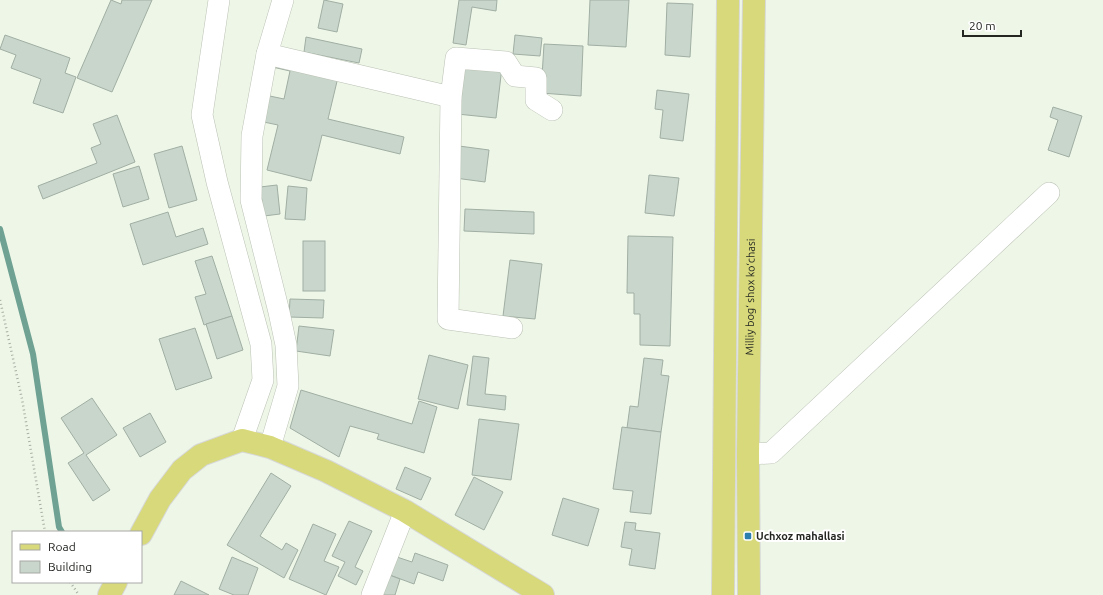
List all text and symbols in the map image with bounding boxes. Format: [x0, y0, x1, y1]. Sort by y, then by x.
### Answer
scale bar [963, 12, 1021, 38]
text: 20 m [969, 19, 996, 32]
street label: Milliy bog‘ shox ko‘chasi [743, 238, 757, 356]
place label: Uchxoz mahallasi [756, 530, 845, 542]
legend [12, 531, 142, 583]
marker: Uchxoz mahallasi [743, 531, 753, 541]
text: Road [48, 540, 76, 553]
text: Building [48, 560, 92, 573]

